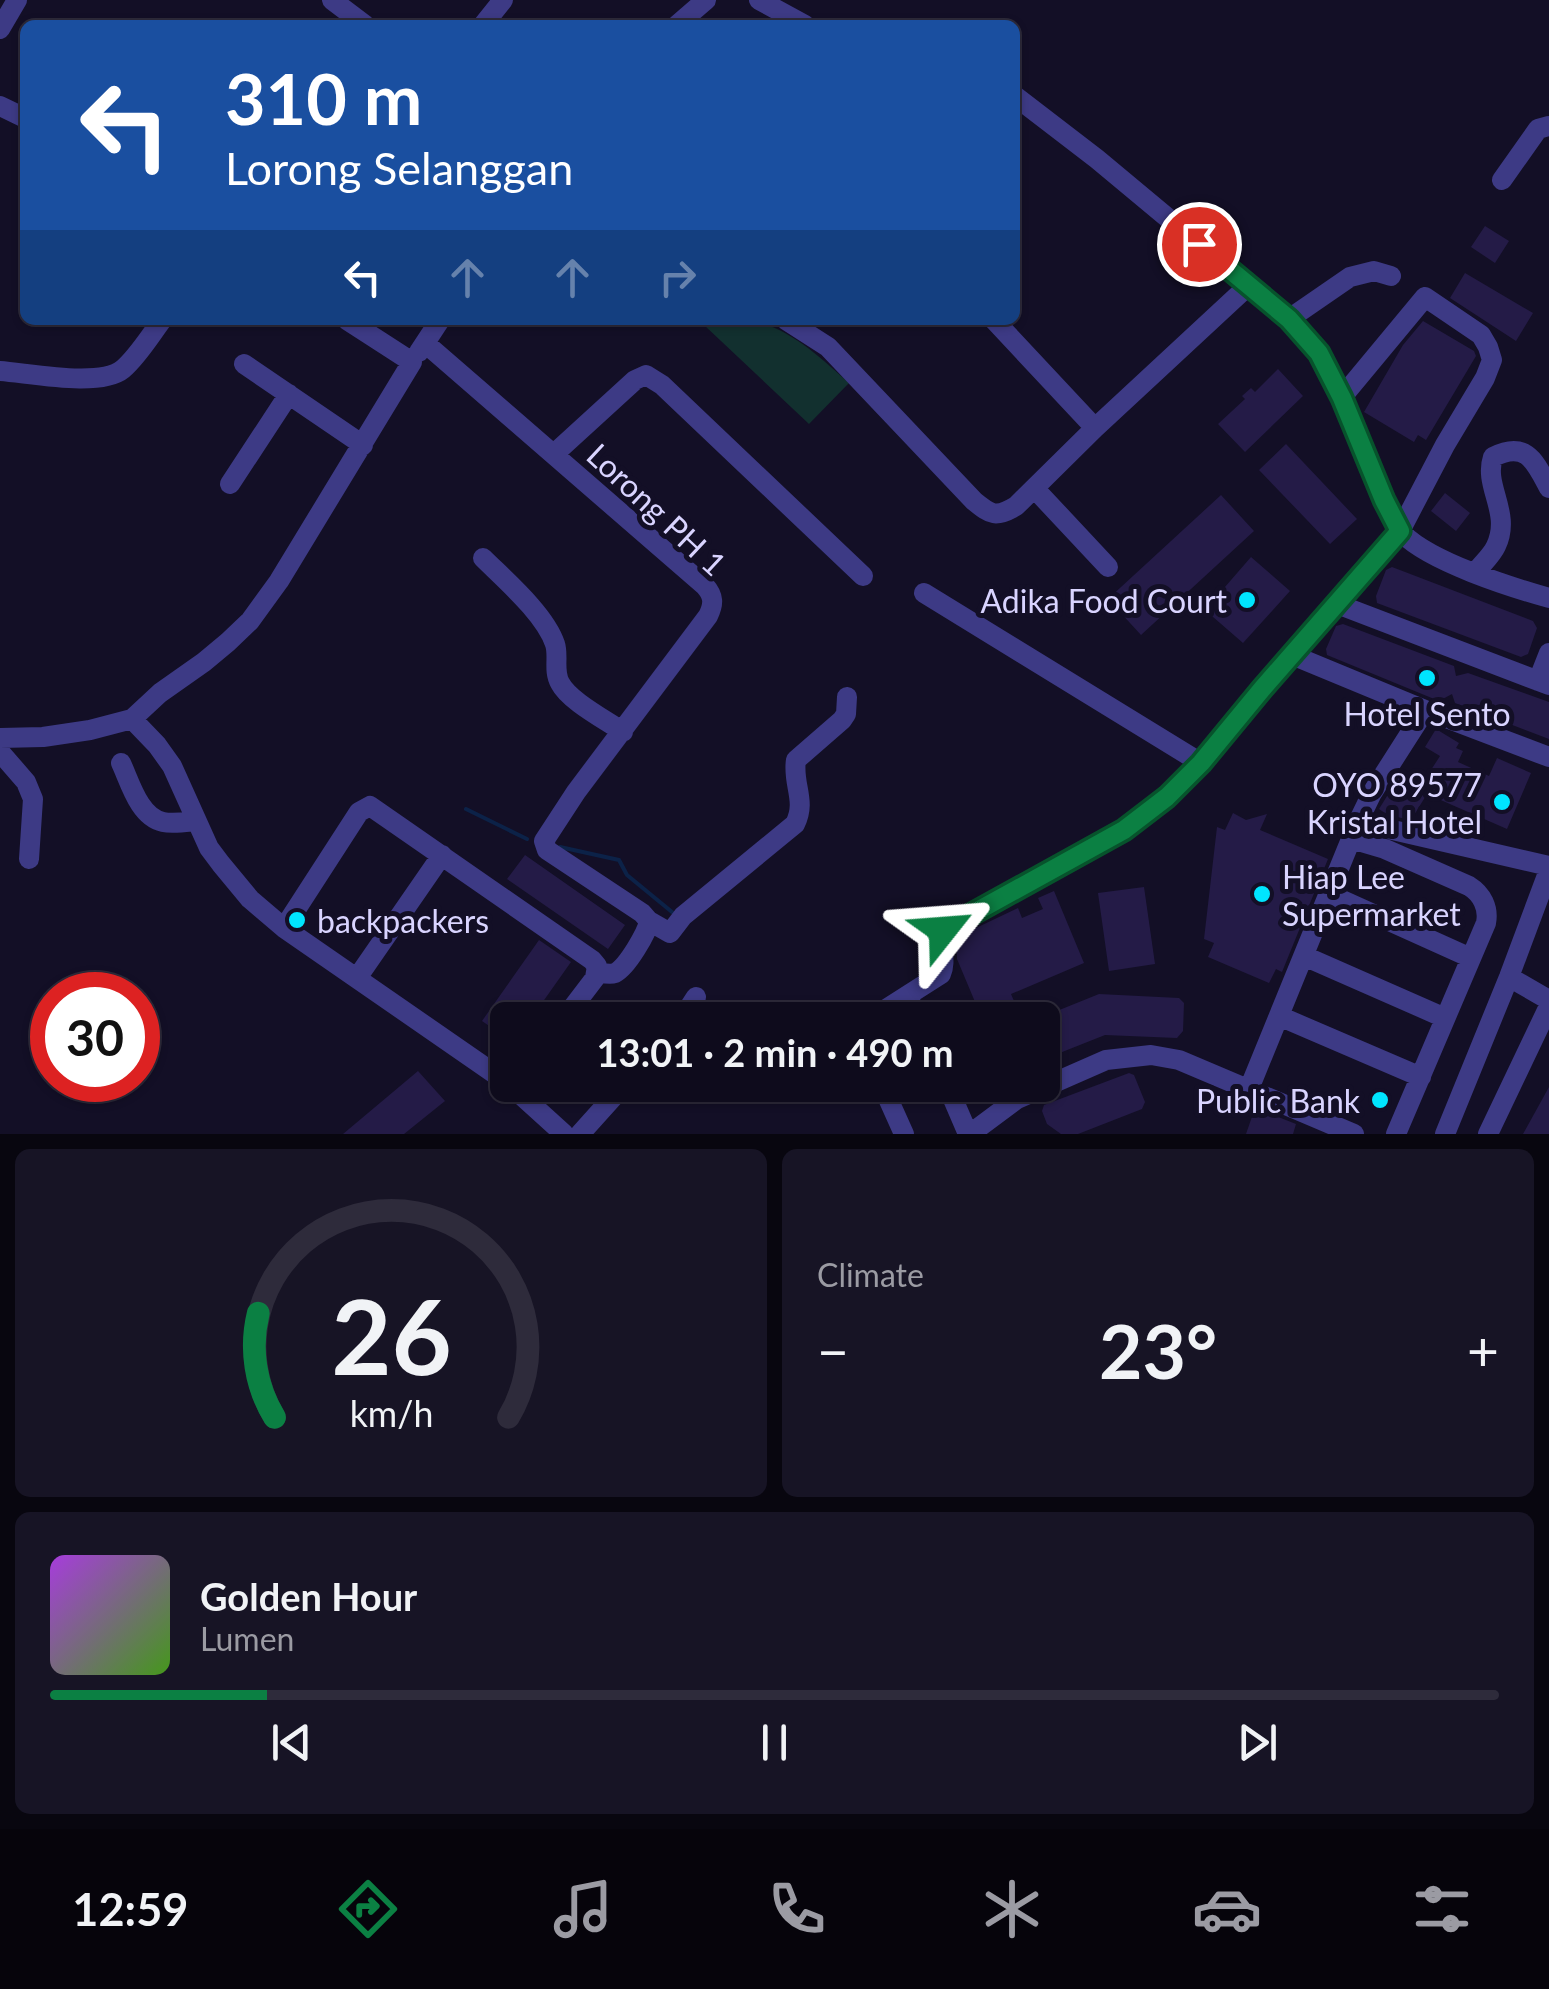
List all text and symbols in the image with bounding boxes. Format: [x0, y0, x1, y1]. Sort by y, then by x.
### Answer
text: 310 m [225, 56, 422, 140]
icon: left [60, 60, 190, 190]
text: Lorong Selanggan [225, 141, 573, 195]
pin [1157, 202, 1242, 287]
icon: arrive [1172, 217, 1227, 272]
icon: left [335, 250, 390, 305]
icon: ahead [440, 250, 495, 305]
icon: ahead [545, 250, 600, 305]
icon: right [650, 250, 705, 305]
street label: Lorong PH 1 [579, 435, 735, 583]
place label: Adika Food Court [980, 581, 1228, 620]
marker: Adika Food Court [1236, 589, 1258, 611]
marker: Hotel Sento [1416, 667, 1438, 689]
place label: Hotel Sento [1343, 694, 1511, 733]
place label: OYO 89577 Kristal Hotel [1307, 765, 1482, 841]
marker: OYO 89577 Kristal Hotel [1491, 791, 1513, 813]
place label: Hiap Lee Supermarket [1282, 857, 1461, 933]
position arrow [891, 878, 995, 982]
marker: Hiap Lee Supermarket [1251, 883, 1273, 905]
place label: backpackers [317, 901, 489, 940]
marker: backpackers [286, 909, 308, 931]
speed limit sign: 30 [30, 972, 160, 1102]
text: 13:01 · 2 min · 490 m [596, 1029, 954, 1075]
place label: Public Bank [1196, 1081, 1361, 1120]
marker: Public Bank [1369, 1089, 1391, 1111]
text: Climate [817, 1255, 924, 1294]
text: 26 [331, 1272, 451, 1397]
text: 23° [1099, 1305, 1217, 1395]
text: − [817, 1317, 849, 1383]
text: + [1467, 1317, 1499, 1383]
text: km/h [349, 1392, 433, 1435]
text: Golden Hour [200, 1573, 417, 1619]
text: Lumen [200, 1619, 294, 1658]
icon: previous [264, 1715, 319, 1770]
icon: pause [747, 1715, 802, 1770]
icon: next [1230, 1715, 1285, 1770]
icon: directions [333, 1874, 403, 1944]
icon: music [548, 1874, 618, 1944]
icon: phone [762, 1874, 832, 1944]
icon: climate [977, 1874, 1047, 1944]
icon: car [1192, 1874, 1262, 1944]
icon: filters [1407, 1874, 1477, 1944]
text: 12:59 [72, 1882, 188, 1936]

